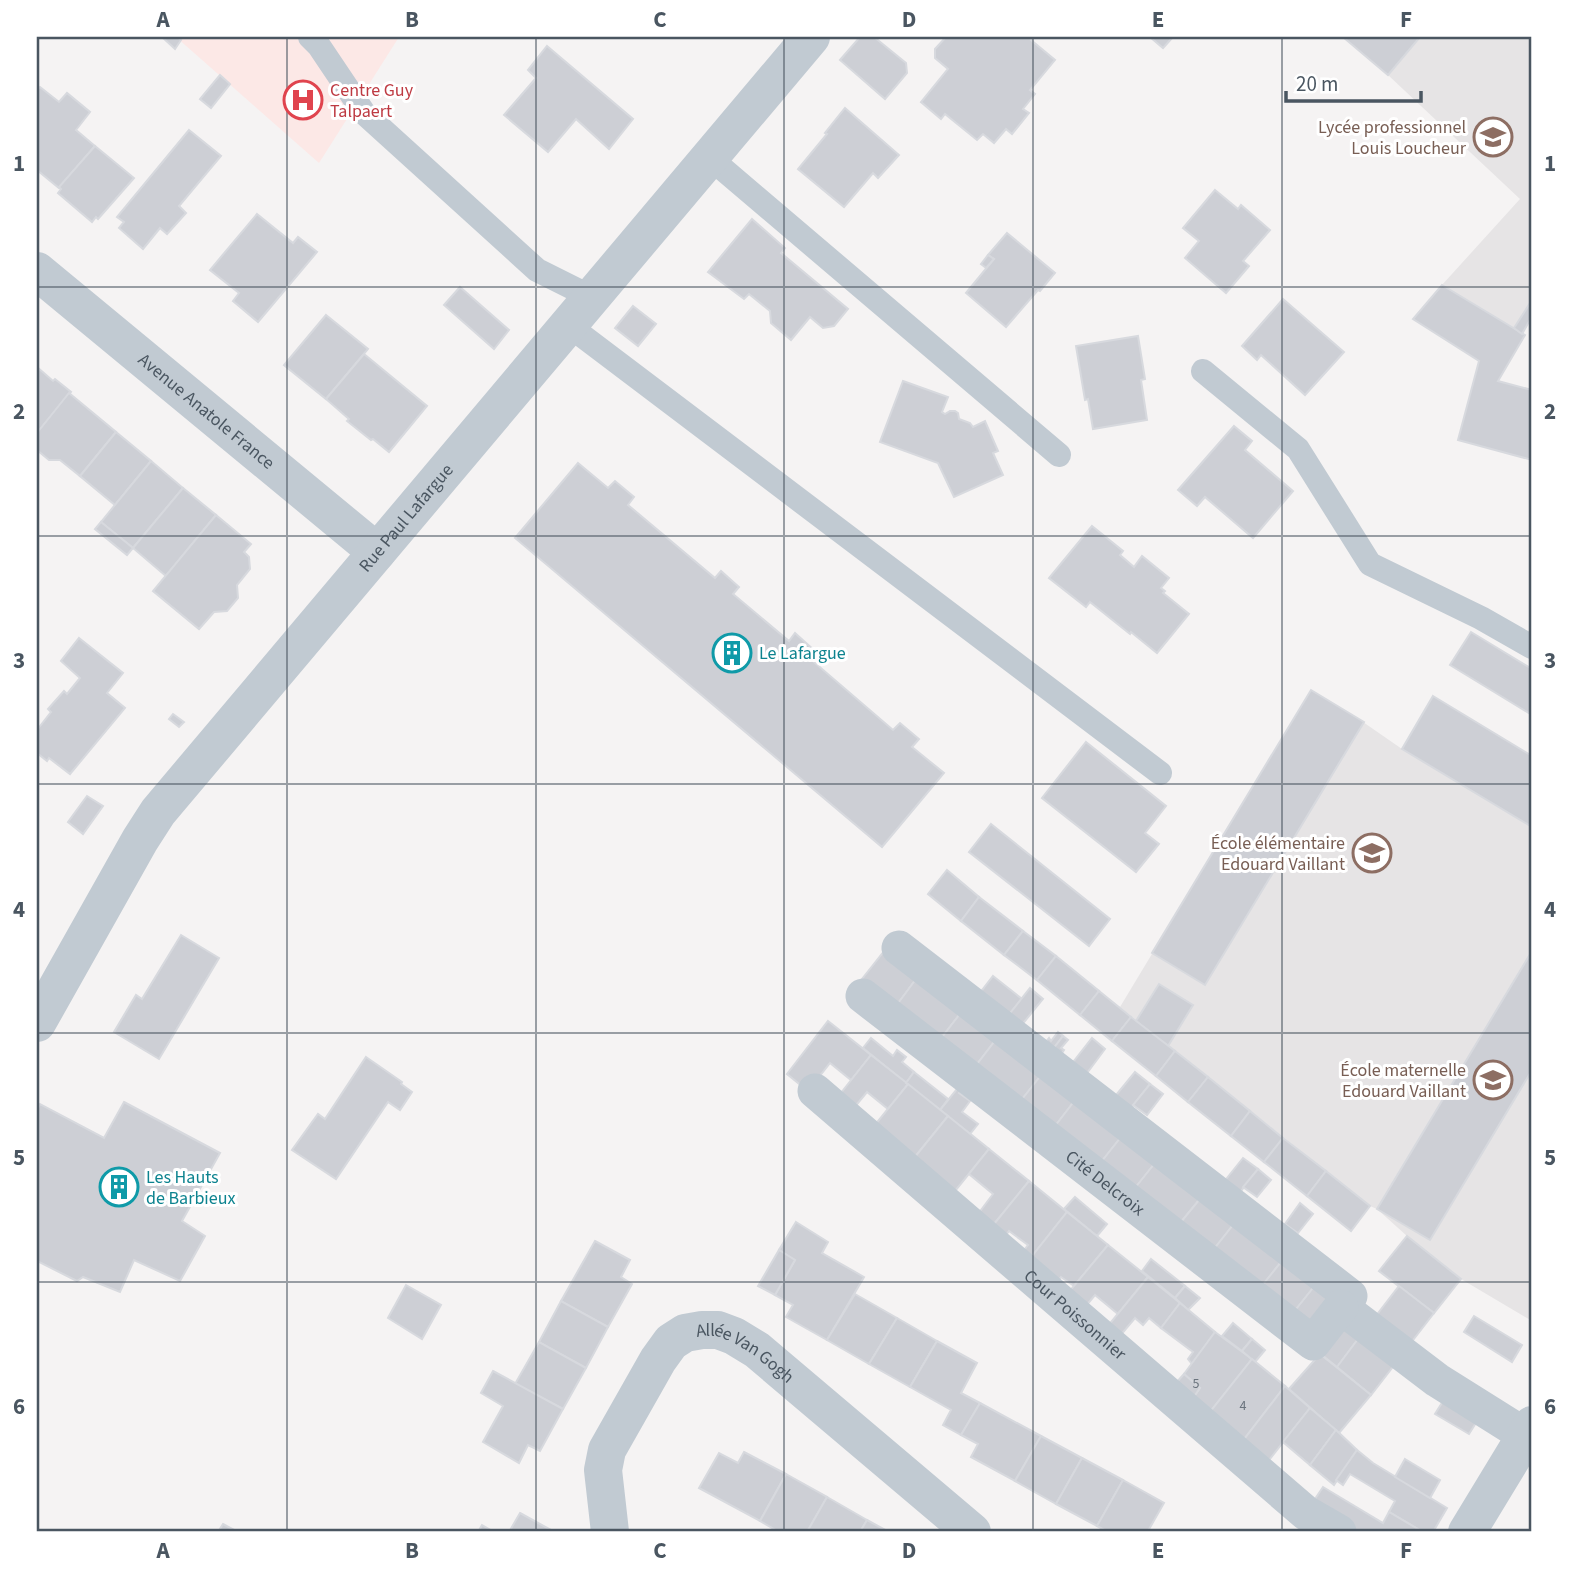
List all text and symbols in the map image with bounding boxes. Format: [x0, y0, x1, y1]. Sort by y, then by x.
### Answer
text: A [155, 3, 170, 36]
text: B [405, 3, 419, 36]
text: C [653, 3, 667, 36]
text: D [902, 3, 916, 36]
text: E [1152, 3, 1164, 36]
text: F [1400, 3, 1412, 36]
scale bar [1286, 60, 1420, 104]
text: 20 m [1296, 69, 1338, 99]
place label: Centre Guy Talpaert [330, 78, 414, 124]
hospital icon: Centre Guy Talpaert [282, 79, 324, 121]
place label: Lycée professionnel Louis Loucheur [1318, 115, 1467, 161]
school or university icon: Lycée professionnel Louis Loucheur [1472, 116, 1514, 158]
text: 1 [13, 147, 25, 180]
text: 1 [1544, 147, 1556, 180]
street label: Avenue Anatole France [133, 347, 280, 475]
text: 2 [13, 395, 25, 428]
text: 2 [1544, 395, 1556, 428]
street label: Rue Paul Lafargue [353, 458, 459, 577]
building icon: Le Lafargue [711, 632, 753, 674]
place label: Le Lafargue [759, 641, 846, 666]
text: 3 [13, 644, 25, 677]
text: 3 [1544, 644, 1556, 677]
place label: École élémentaire Edouard Vaillant [1211, 831, 1345, 877]
school or university icon: École élémentaire Edouard Vaillant [1351, 832, 1393, 874]
text: 4 [13, 893, 25, 926]
text: 4 [1544, 893, 1556, 926]
place label: École maternelle Edouard Vaillant [1340, 1058, 1466, 1104]
school or university icon: École maternelle Edouard Vaillant [1472, 1059, 1514, 1101]
text: 5 [13, 1141, 25, 1174]
text: 5 [1544, 1141, 1556, 1174]
street label: Cité Delcroix [1060, 1144, 1150, 1222]
place label: Les Hauts de Barbieux [146, 1165, 236, 1211]
building icon: Les Hauts de Barbieux [98, 1166, 140, 1208]
street label: Cour Poissonnier [1018, 1263, 1132, 1366]
street label: Allée Van Gogh [694, 1317, 800, 1389]
house number: 5 [1193, 1374, 1200, 1394]
text: 6 [13, 1390, 25, 1423]
text: 6 [1544, 1390, 1556, 1423]
house number: 4 [1240, 1396, 1247, 1416]
text: A [155, 1534, 170, 1567]
text: B [405, 1534, 419, 1567]
text: C [653, 1534, 667, 1567]
text: D [902, 1534, 916, 1567]
text: E [1152, 1534, 1164, 1567]
text: F [1400, 1534, 1412, 1567]

